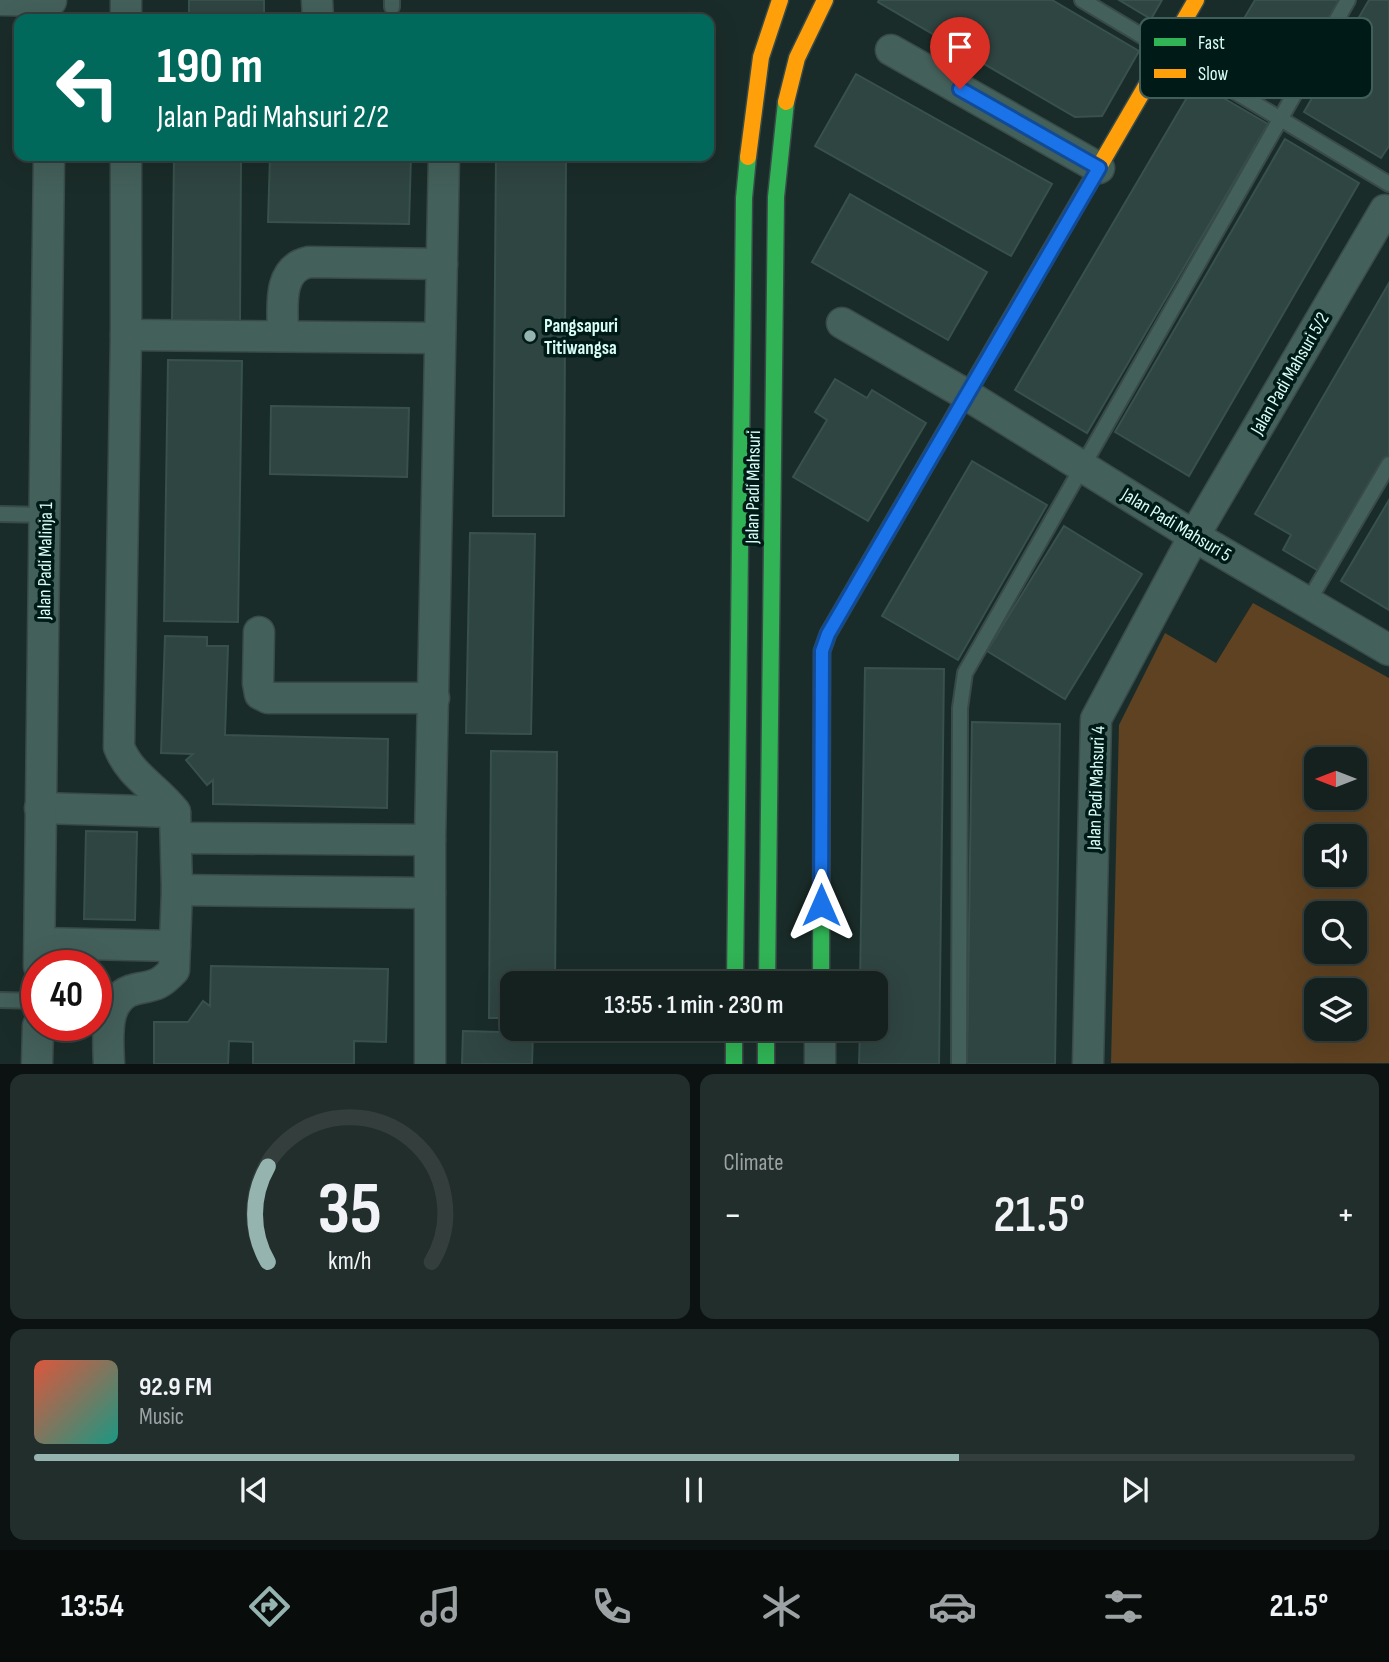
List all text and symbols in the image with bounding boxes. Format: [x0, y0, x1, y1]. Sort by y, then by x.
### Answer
pin [930, 17, 990, 89]
legend [1140, 18, 1372, 98]
icon: arrive [941, 28, 979, 66]
text: Fast [1198, 32, 1225, 55]
text: 190 m [157, 38, 263, 97]
icon: left [42, 42, 133, 133]
text: Slow [1198, 63, 1228, 86]
text: Jalan Padi Mahsuri 2/2 [157, 98, 389, 137]
street label: Jalan Padi Mahsuri 5/2 [1246, 309, 1335, 440]
place label: Pangsapuri Titiwangsa [544, 315, 618, 360]
marker: Pangsapuri Titiwangsa [522, 328, 538, 344]
street label: Jalan Padi Mahsuri [741, 430, 766, 545]
street label: Jalan Padi Mahsuri 5 [1116, 483, 1235, 567]
street label: Jalan Padi Malinja 1 [33, 502, 58, 621]
street label: Jalan Padi Mahsuri 4 [1083, 726, 1110, 852]
north arrow [1304, 747, 1367, 810]
map controls [1304, 747, 1367, 1041]
button: sound [1304, 824, 1367, 887]
position arrow [784, 868, 858, 942]
button: search [1304, 901, 1367, 964]
speed limit sign: 40 [21, 950, 112, 1041]
button: layers [1304, 978, 1367, 1041]
text: 13:55 · 1 min · 230 m [604, 990, 784, 1021]
text: Climate [724, 1149, 783, 1177]
text: 35 [317, 1167, 382, 1255]
text: 21.5° [993, 1184, 1085, 1247]
text: − [724, 1193, 742, 1238]
text: + [1336, 1193, 1355, 1238]
text: km/h [328, 1246, 371, 1277]
text: 92.9 FM [139, 1372, 212, 1403]
text: Music [139, 1403, 184, 1431]
icon: previous [235, 1471, 273, 1509]
icon: pause [675, 1471, 713, 1509]
icon: next [1116, 1471, 1154, 1509]
icon: directions [245, 1582, 294, 1631]
icon: music [416, 1582, 465, 1631]
icon: phone [587, 1582, 636, 1631]
icon: climate [757, 1582, 806, 1631]
icon: car [928, 1582, 977, 1631]
icon: filters [1099, 1582, 1148, 1631]
text: 13:54 [61, 1587, 124, 1626]
text: 21.5° [1269, 1587, 1328, 1626]

